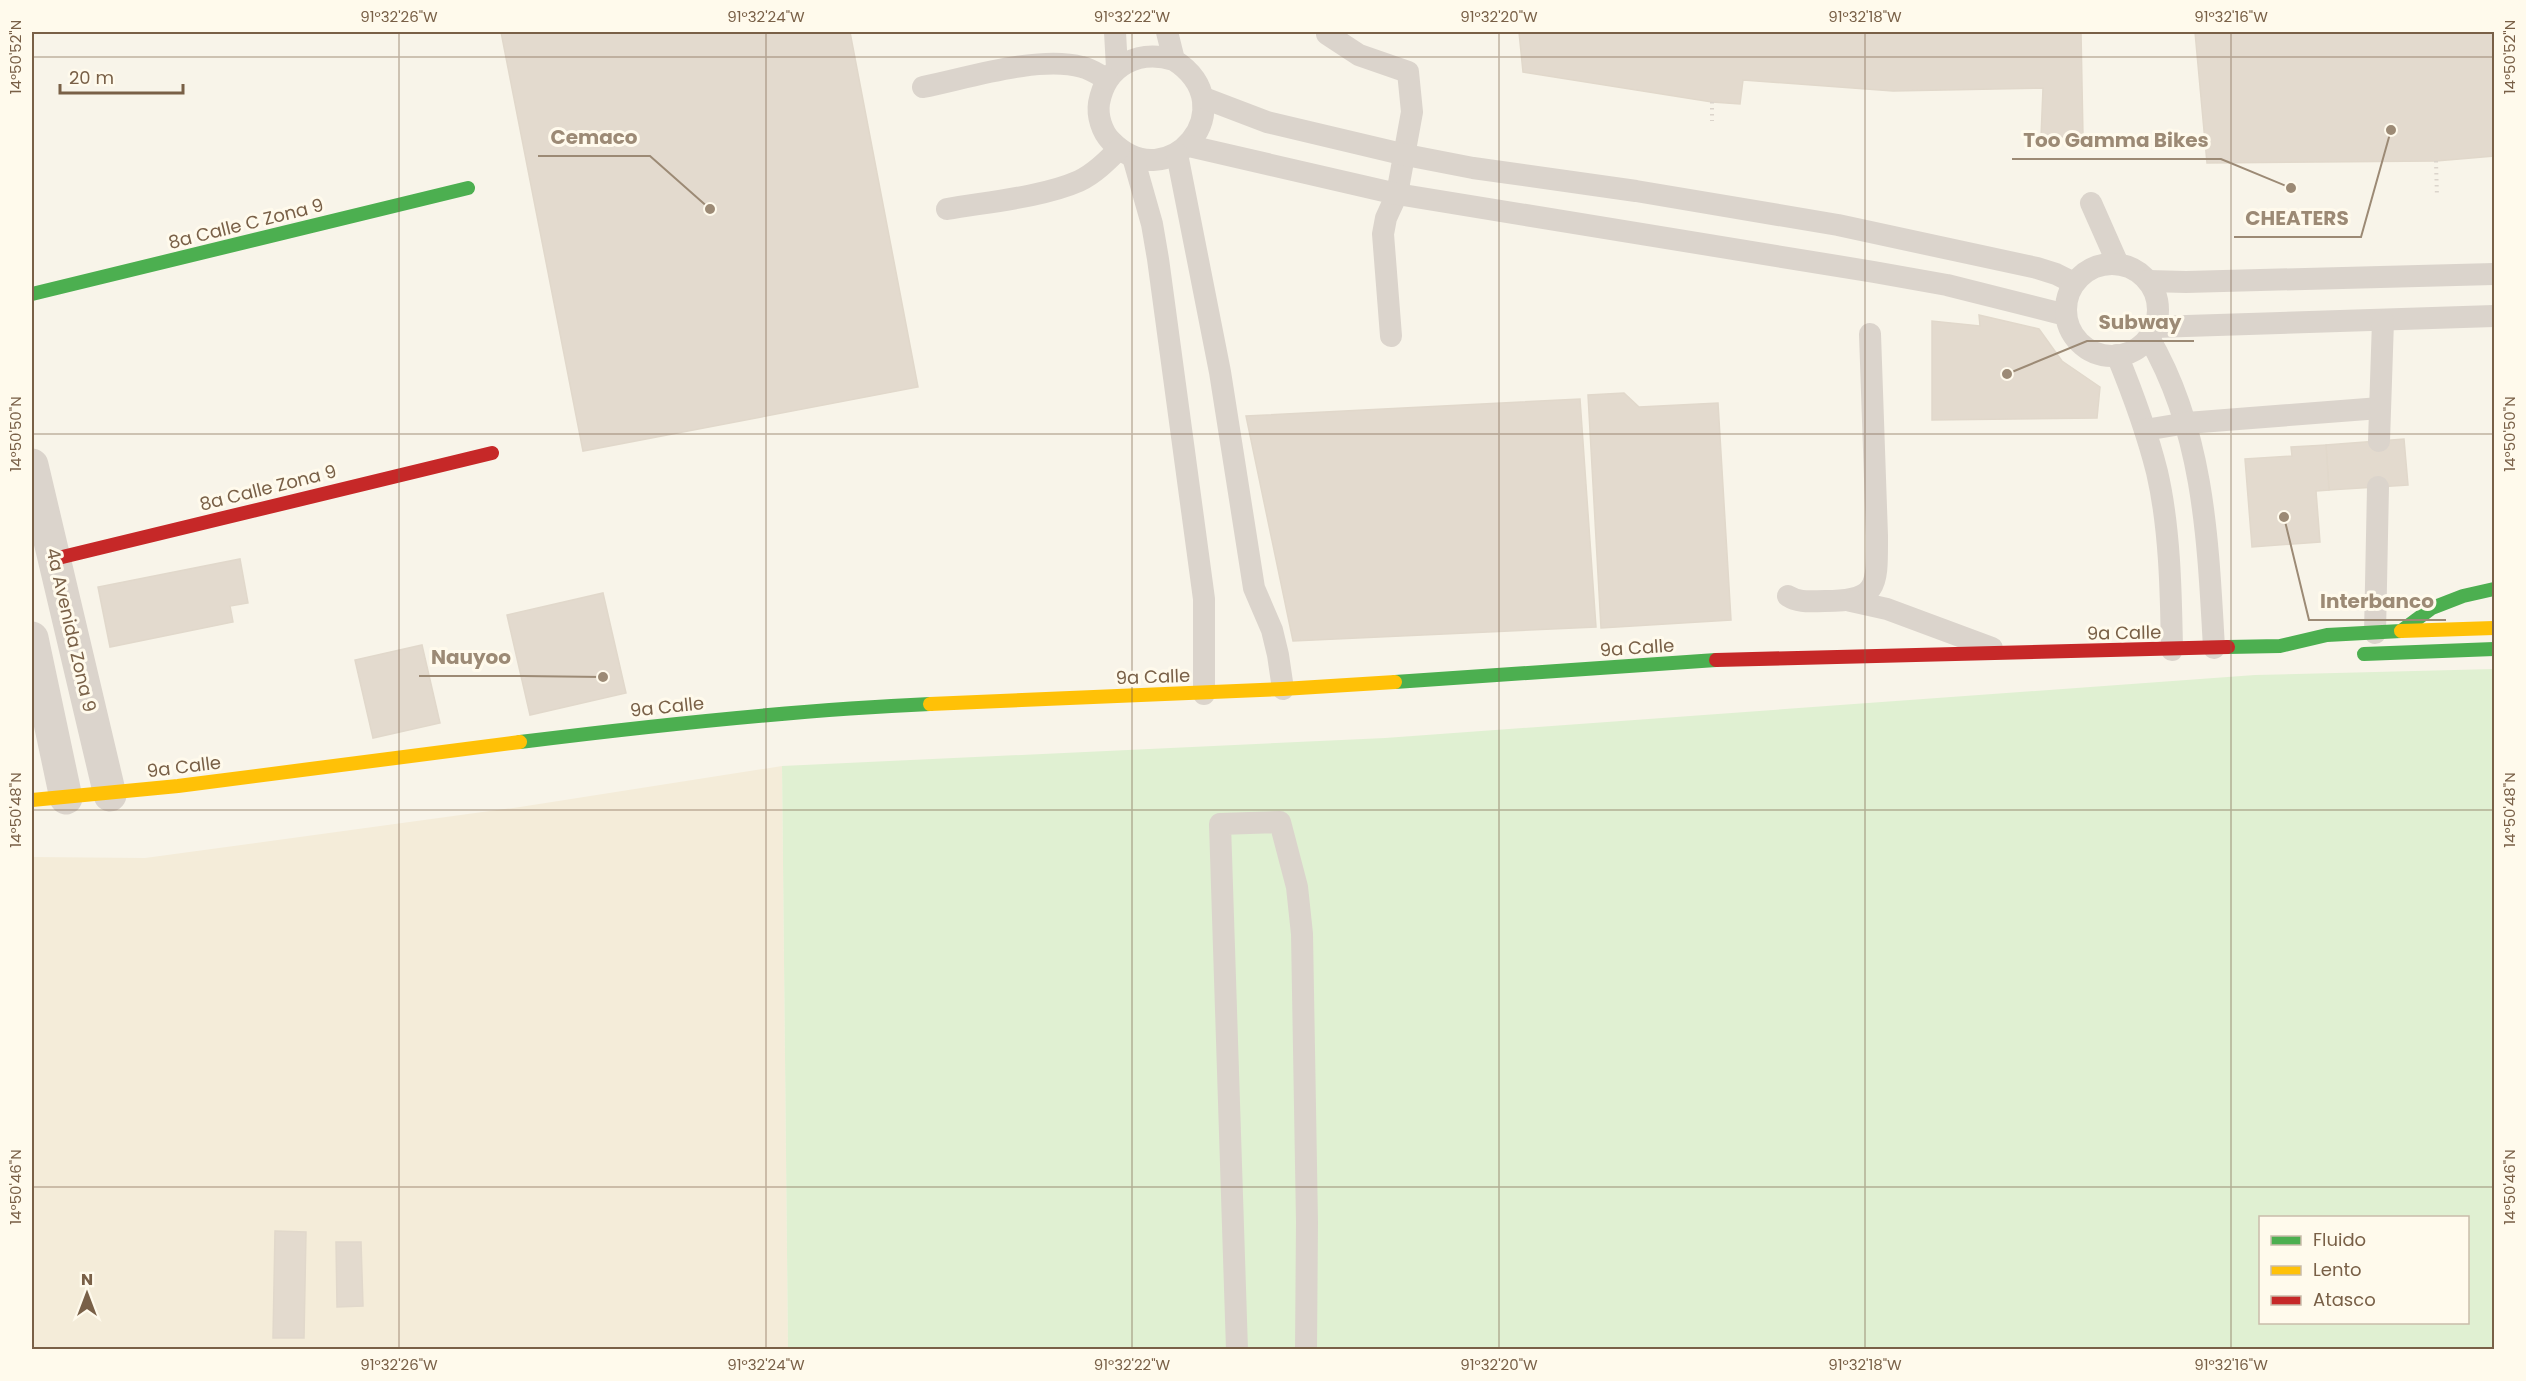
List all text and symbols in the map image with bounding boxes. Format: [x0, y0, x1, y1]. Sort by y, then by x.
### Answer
text: 91°32'26"W [360, 6, 438, 27]
text: 91°32'24"W [727, 6, 805, 27]
text: 91°32'22"W [1094, 6, 1171, 27]
text: 91°32'20"W [1460, 6, 1538, 27]
text: 91°32'18"W [1828, 6, 1902, 27]
text: 91°32'16"W [2194, 6, 2268, 27]
text: 14°50'52"N [5, 20, 26, 94]
text: 14°50'52"N [2499, 20, 2520, 94]
scale bar [60, 57, 183, 95]
text: 20 m [69, 65, 114, 90]
callout: Cemaco [538, 118, 650, 156]
callout: Too Gamma Bikes [2012, 121, 2221, 159]
text: Cemaco [550, 123, 638, 151]
text: Too Gamma Bikes [2023, 126, 2209, 154]
street label: 8a Calle C Zona 9 [166, 192, 326, 255]
callout: CHEATERS [2234, 199, 2361, 237]
text: CHEATERS [2245, 204, 2349, 232]
callout: Subway [2087, 303, 2194, 341]
text: Subway [2099, 308, 2182, 336]
text: 14°50'50"N [5, 396, 26, 472]
text: 14°50'50"N [2499, 396, 2520, 472]
street label: 8a Calle Zona 9 [197, 458, 339, 517]
street label: 4a Avenida Zona 9 [40, 545, 103, 714]
callout: Interbanco [2309, 582, 2446, 620]
text: Interbanco [2320, 587, 2434, 615]
street label: 9a Calle [2087, 619, 2161, 646]
street label: 9a Calle [1599, 632, 1675, 663]
callout: Nauyoo [419, 638, 523, 676]
text: Nauyoo [431, 643, 511, 671]
street label: 9a Calle [1115, 663, 1191, 690]
street label: 9a Calle [629, 690, 705, 723]
street label: 9a Calle [145, 750, 222, 783]
text: 14°50'48"N [5, 772, 26, 848]
text: 14°50'48"N [2499, 772, 2520, 848]
text: 14°50'46"N [5, 1149, 26, 1225]
text: 14°50'46"N [2499, 1149, 2520, 1225]
legend [2259, 1216, 2469, 1324]
text: Fluido [2313, 1227, 2366, 1252]
text: Lento [2313, 1257, 2362, 1282]
north arrow [57, 1264, 117, 1324]
text: N [81, 1268, 93, 1291]
text: Atasco [2313, 1287, 2376, 1312]
text: 91°32'26"W [360, 1354, 438, 1375]
text: 91°32'24"W [727, 1354, 805, 1375]
text: 91°32'22"W [1094, 1354, 1171, 1375]
text: 91°32'20"W [1460, 1354, 1538, 1375]
text: 91°32'18"W [1828, 1354, 1902, 1375]
text: 91°32'16"W [2194, 1354, 2268, 1375]

